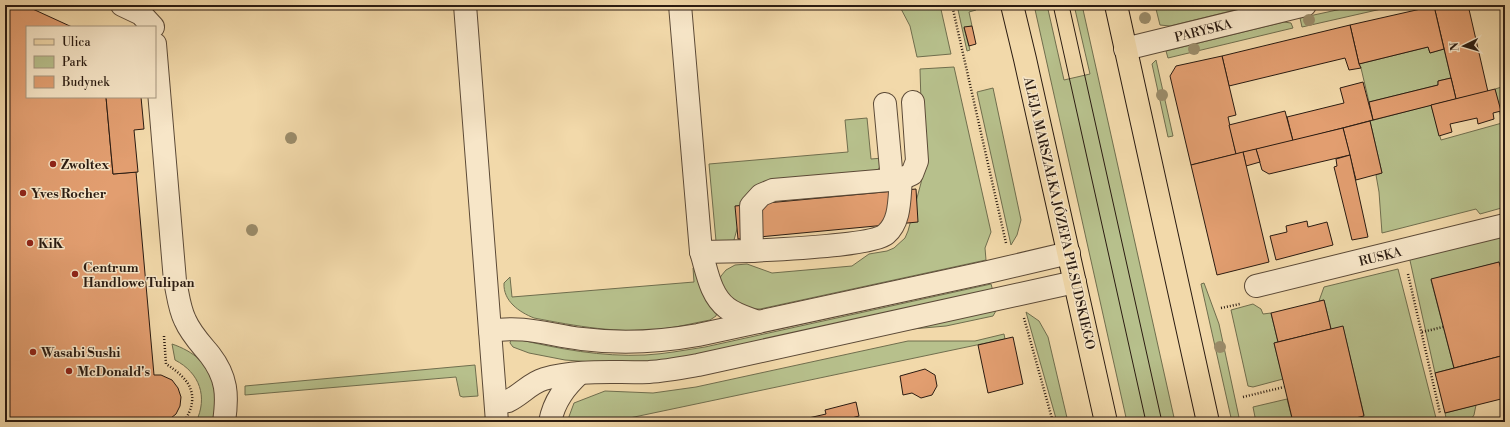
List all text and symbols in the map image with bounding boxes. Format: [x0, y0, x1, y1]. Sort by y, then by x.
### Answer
street label: PARYSKA [1173, 16, 1235, 46]
legend [26, 26, 156, 98]
north arrow [1444, 26, 1484, 66]
text: Ulica [62, 35, 91, 50]
text: N [1448, 42, 1462, 52]
text: Park [62, 55, 88, 70]
street label: ALEJA MARSZAŁKA JÓZEFA PIŁSUDSKIEGO [1020, 74, 1099, 351]
text: Budynek [61, 75, 110, 90]
place label: Zwoltex [61, 157, 109, 173]
marker: Zwoltex [48, 159, 58, 169]
place label: Yves Rocher [31, 186, 107, 202]
marker: Yves Rocher [18, 188, 28, 198]
place label: KiK [38, 236, 64, 252]
marker: KiK [25, 238, 35, 248]
street label: RUSKA [1357, 244, 1404, 270]
place label: Centrum Handlowe Tulipan [83, 260, 194, 291]
marker: Centrum Handlowe Tulipan [70, 269, 80, 279]
place label: Wasabi Sushi [40, 345, 120, 361]
marker: Wasabi Sushi [28, 347, 38, 357]
place label: McDonald's [77, 364, 151, 380]
marker: McDonald's [64, 366, 74, 376]

